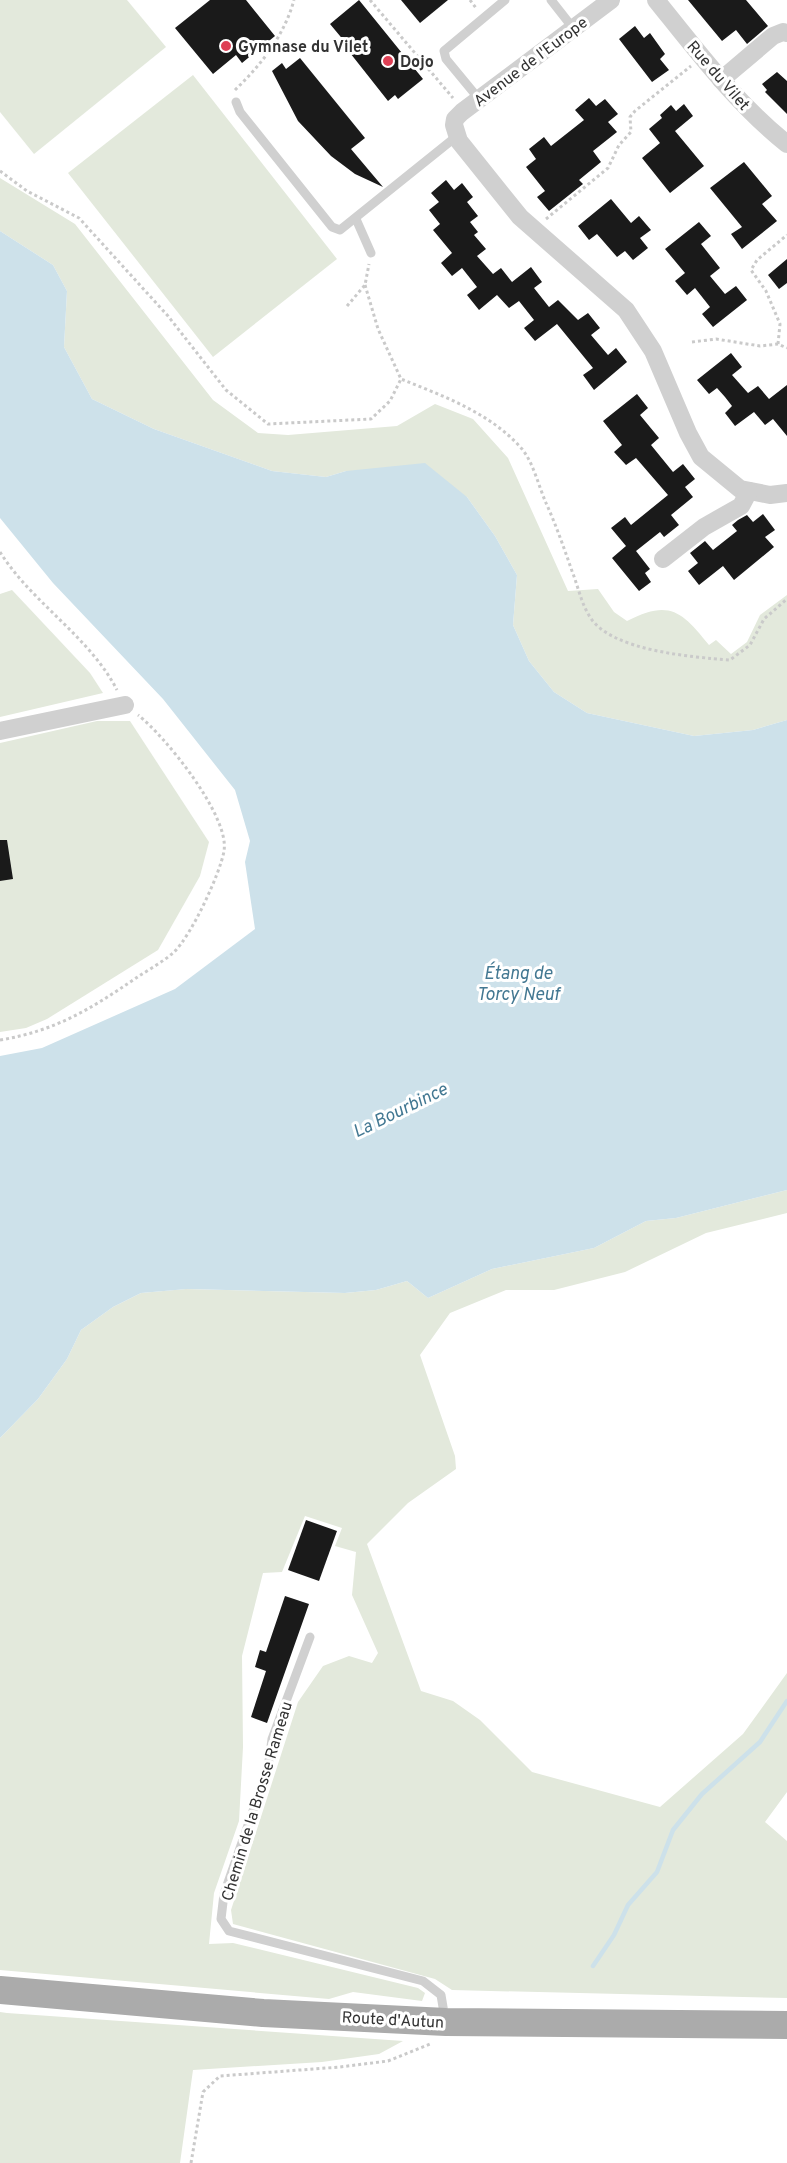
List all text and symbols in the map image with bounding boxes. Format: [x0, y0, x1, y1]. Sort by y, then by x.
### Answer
street label: Avenue de l'Europe [470, 13, 592, 112]
street label: Rue du Vilet [682, 37, 753, 115]
place label: Gymnase du Vilet [238, 38, 368, 58]
marker: Gymnase du Vilet [219, 39, 233, 53]
place label: Dojo [400, 53, 434, 73]
marker: Dojo [381, 54, 395, 68]
water label: Étang de Torcy Neuf [476, 961, 562, 1007]
water label: La Bourbince [350, 1078, 452, 1144]
street label: Chemin de la Brosse Rameau [218, 1699, 298, 1904]
street label: Route d'Autun [341, 2008, 445, 2034]

